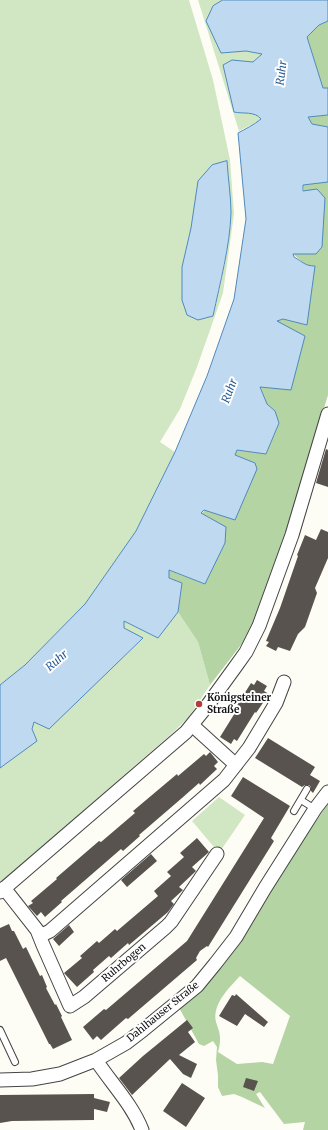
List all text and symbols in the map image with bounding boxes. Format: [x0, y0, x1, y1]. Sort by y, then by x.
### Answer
water label: Ruhr [274, 60, 290, 86]
water label: Ruhr [219, 377, 241, 405]
water label: Ruhr [43, 648, 71, 674]
place label: Königsteiner Straße [207, 692, 271, 716]
marker: Königsteiner Straße [194, 699, 204, 709]
street label: Ruhrbogen [100, 941, 148, 985]
street label: Dahlhauser Straße [125, 979, 201, 1045]

